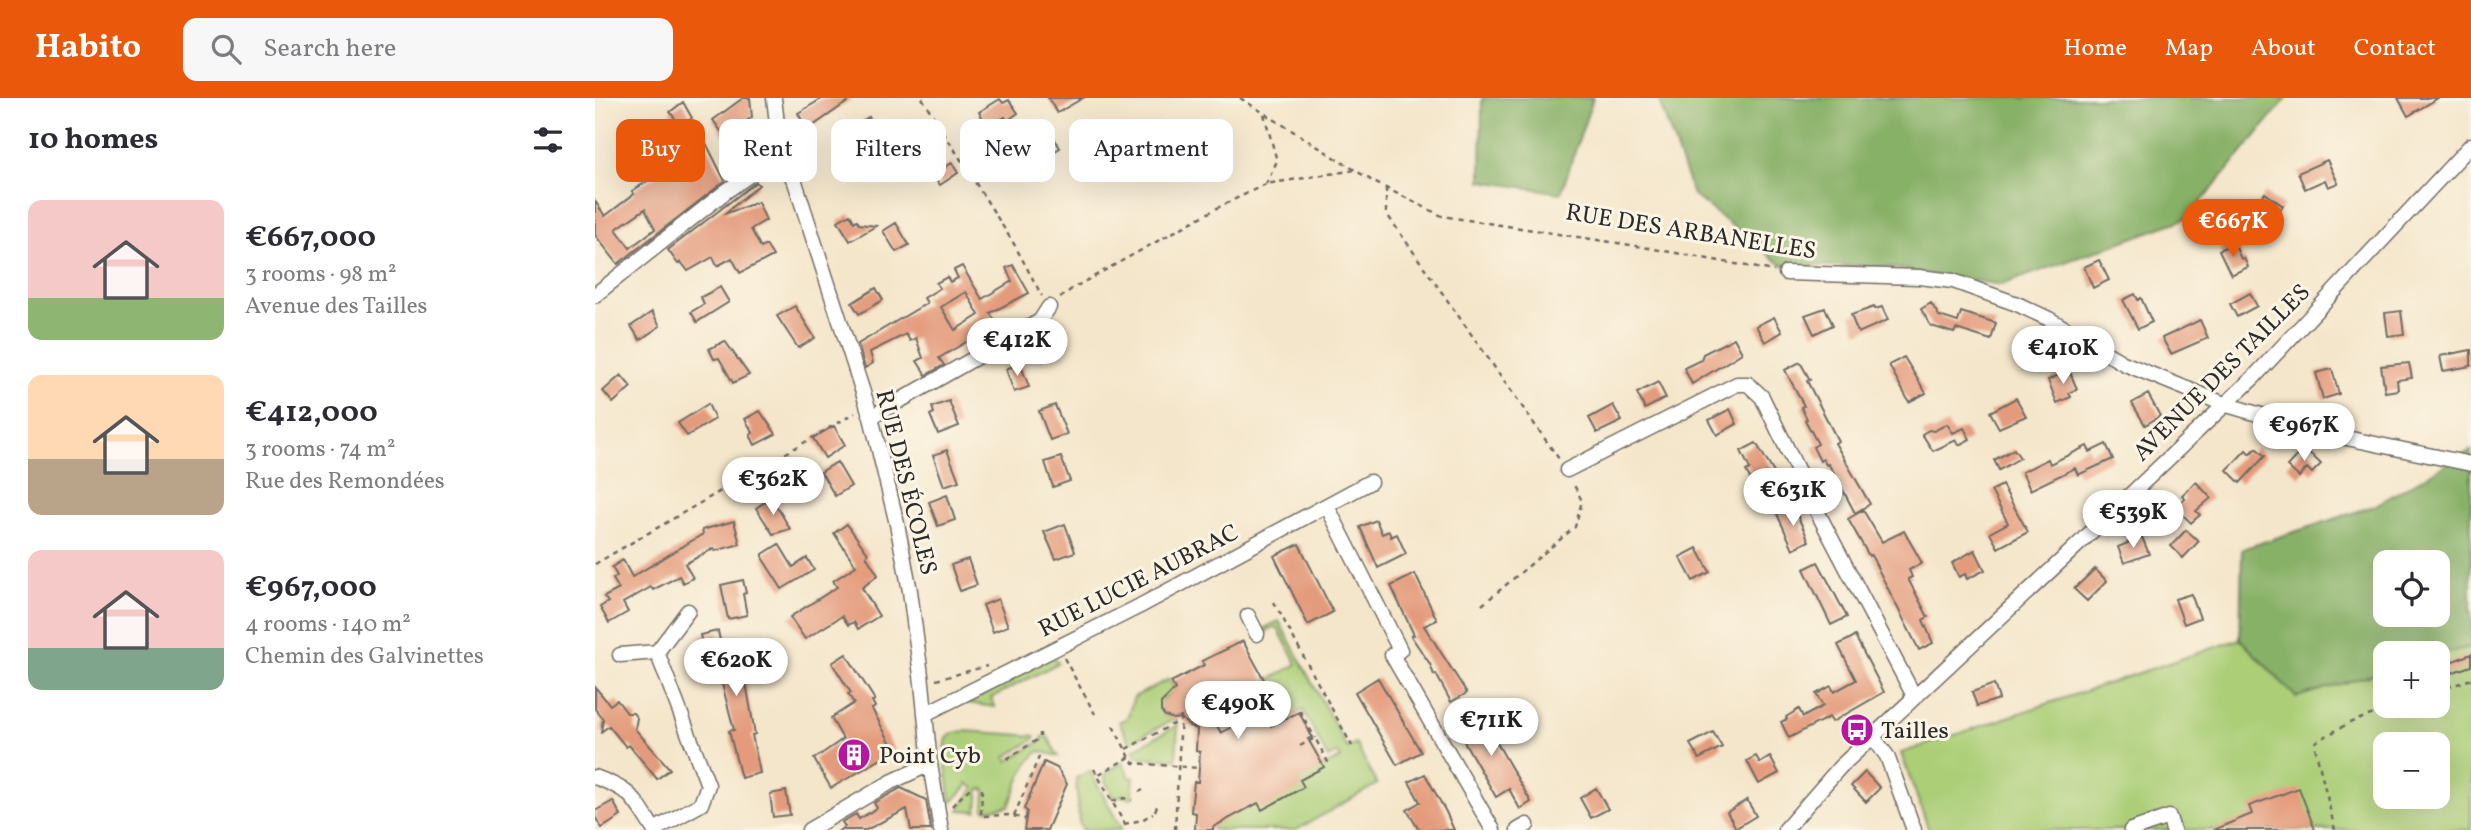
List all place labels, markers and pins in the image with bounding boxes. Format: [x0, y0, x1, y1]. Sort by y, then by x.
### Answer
pin: €667K [2184, 200, 2282, 259]
pin: €412K [968, 318, 1066, 378]
pin: €410K [2014, 327, 2112, 386]
pin: €967K [2255, 404, 2353, 463]
pin: €362K [724, 458, 822, 517]
pin: €631K [1744, 468, 1842, 528]
pin: €539K [2084, 490, 2182, 550]
pin: €620K [687, 638, 785, 698]
pin: €490K [1189, 682, 1287, 741]
pin: €711K [1442, 698, 1540, 758]
bus stop icon: Tailles [1838, 711, 1876, 749]
place label: Tailles [1881, 715, 1949, 749]
building icon: Point Cyb [835, 736, 873, 774]
place label: Point Cyb [879, 740, 981, 774]

